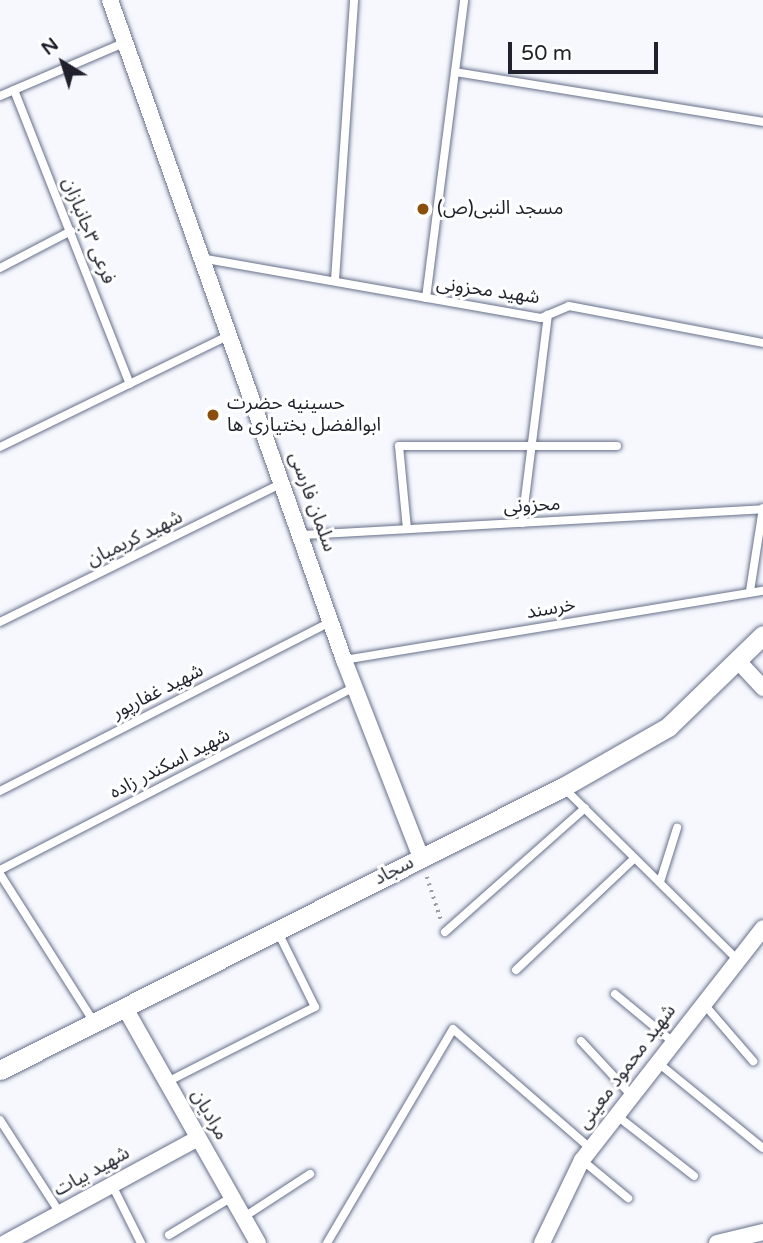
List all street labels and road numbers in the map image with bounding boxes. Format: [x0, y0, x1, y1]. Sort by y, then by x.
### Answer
street label: فرعی ۳جانبازان [56, 174, 120, 288]
street label: شهید محزونی [435, 272, 541, 310]
street label: سلمان فارسی [283, 449, 341, 555]
street label: محزونی [503, 493, 561, 519]
street label: شهید کریمیان [83, 506, 187, 572]
street label: خرسند [525, 593, 577, 625]
street label: شهید غفارپور [109, 659, 207, 725]
street label: شهید اسکندر زاده [106, 724, 234, 804]
street label: سجاد [370, 851, 418, 891]
street label: شهید محمود معینی [573, 1000, 681, 1134]
street label: مرادیان [185, 1086, 233, 1144]
street label: شهید بیات [50, 1142, 134, 1202]

